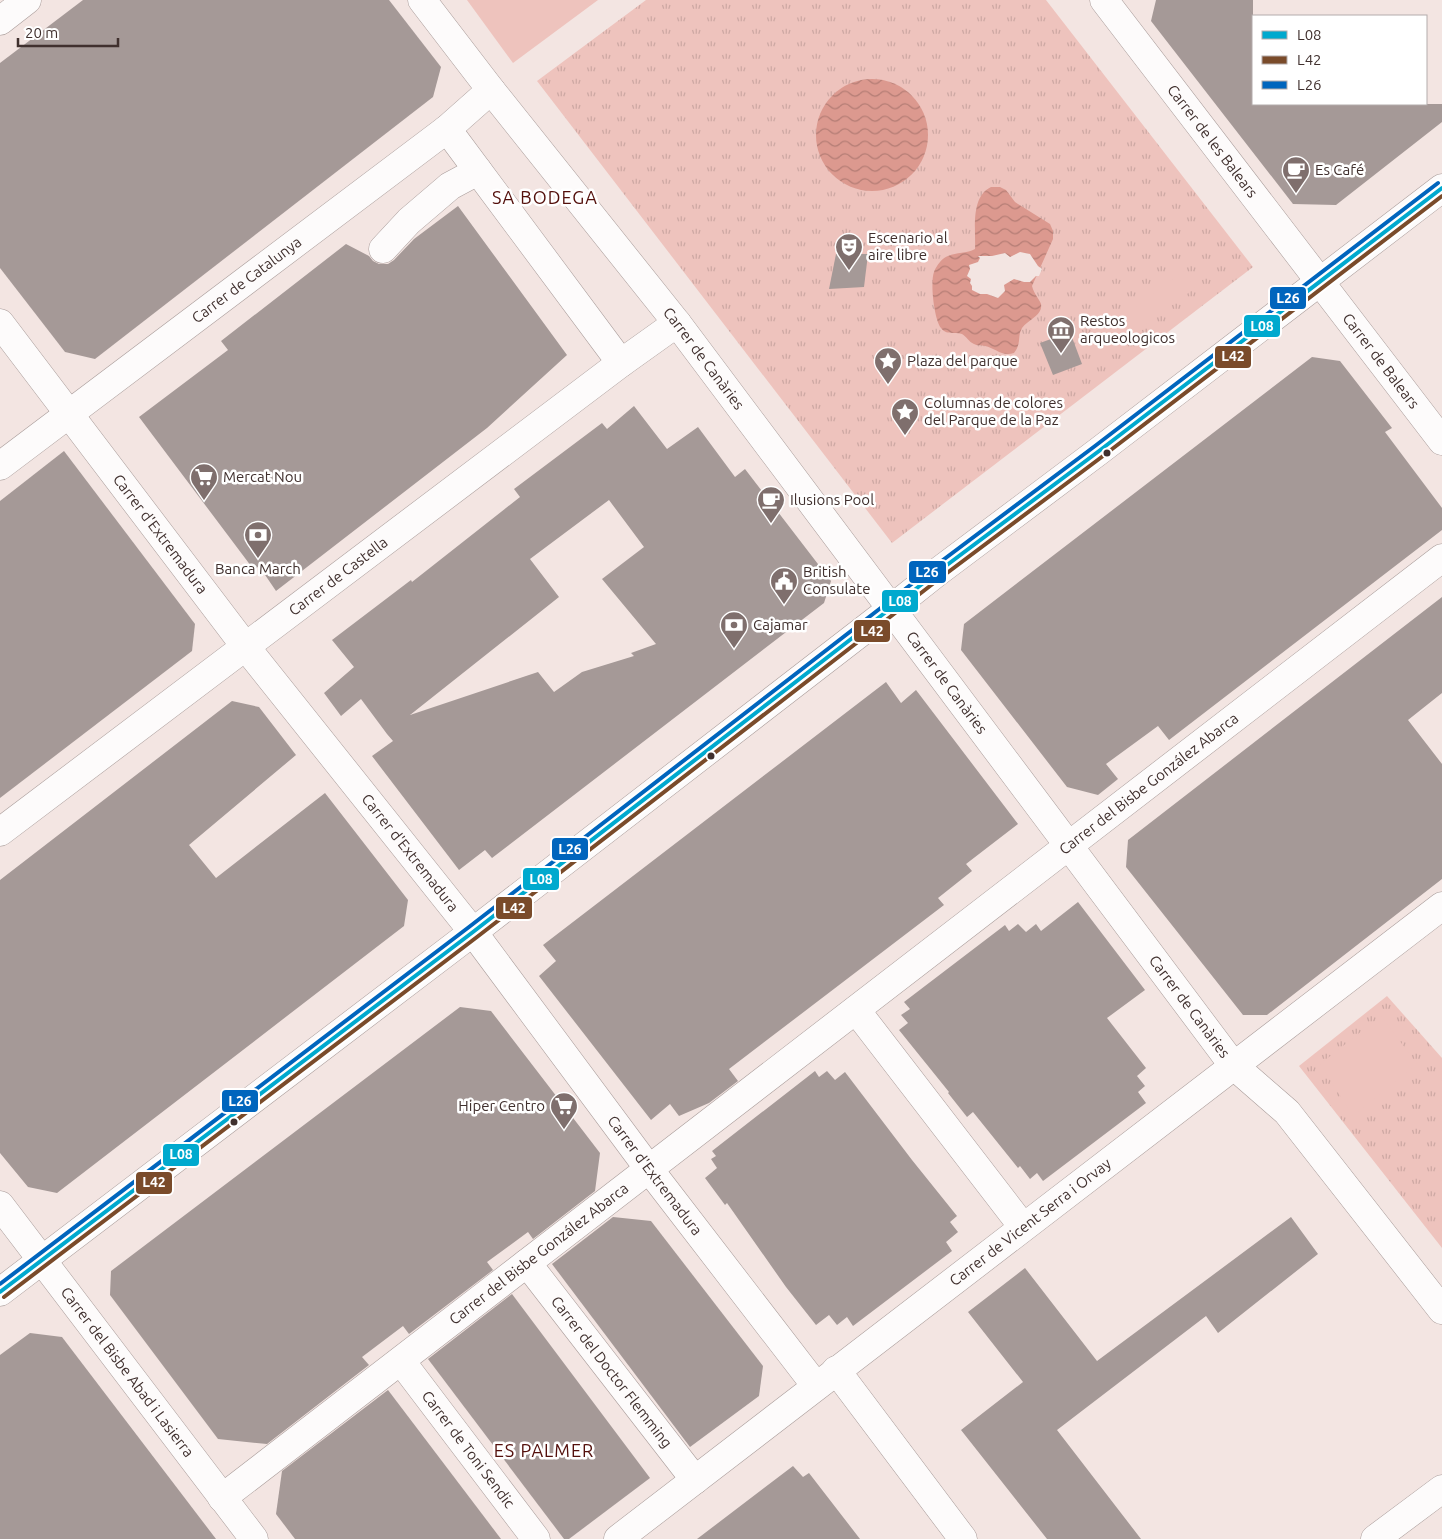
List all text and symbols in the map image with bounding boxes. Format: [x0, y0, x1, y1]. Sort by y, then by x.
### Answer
scale bar [18, 15, 118, 47]
legend [1252, 15, 1427, 105]
text: 20 m [25, 24, 58, 41]
text: L08 [1297, 26, 1322, 43]
text: L42 [1297, 51, 1322, 68]
text: L26 [1297, 76, 1322, 93]
street label: Carrer de les Balears [1164, 81, 1261, 201]
cafe icon: Es Café [1281, 155, 1311, 194]
place label: Es Café [1315, 161, 1364, 178]
district label: SA BODEGA [492, 187, 598, 207]
place label: Escenario al aire libre [868, 229, 948, 263]
theatre icon: Escenario al aire libre [834, 232, 864, 271]
street label: Carrer de Catalunya [188, 233, 305, 326]
line badge: L26 [1269, 286, 1307, 310]
text: L26 [1276, 290, 1300, 306]
street label: Carrer de Canàries [660, 304, 748, 413]
street label: Carrer de Balears [1339, 310, 1423, 412]
place label: Restos arqueologicos [1080, 312, 1175, 346]
line badge: L08 [1243, 314, 1281, 338]
museum icon: Restos arqueologicos [1046, 315, 1076, 354]
text: L08 [1250, 318, 1274, 334]
line badge: L42 [1214, 345, 1252, 369]
place icon: Plaza del parque [873, 346, 903, 385]
text: L42 [1221, 348, 1245, 364]
place label: Plaza del parque [907, 352, 1018, 369]
place label: Columnas de colores del Parque de la Paz [924, 394, 1063, 428]
place icon: Columnas de colores del Parque de la Paz [890, 397, 920, 436]
unlabelled marker [1102, 448, 1112, 458]
supermarket icon: Mercat Nou [189, 462, 219, 501]
place label: Mercat Nou [223, 468, 302, 485]
street label: Carrer d'Extremadura [110, 471, 211, 597]
cafe icon: Ilusions Pool [756, 485, 786, 524]
place label: Ilusions Pool [790, 491, 874, 508]
bank icon: Banca March [243, 520, 273, 559]
street label: Carrer de Castella [285, 533, 391, 619]
place label: Banca March [215, 560, 301, 577]
line badge: L26 [908, 560, 947, 584]
place label: British Consulate [803, 563, 870, 597]
text: L26 [915, 564, 939, 580]
public building icon: British Consulate [769, 566, 799, 605]
line badge: L08 [881, 589, 919, 613]
text: L08 [888, 593, 912, 609]
bank icon: Cajamar [719, 610, 749, 649]
place label: Cajamar [753, 616, 808, 633]
line badge: L42 [853, 619, 891, 643]
text: L42 [860, 623, 884, 639]
street label: Carrer de Canàries [903, 628, 991, 737]
street label: Carrer del Bisbe González Abarca [1056, 709, 1241, 858]
unlabelled marker [706, 751, 716, 761]
street label: Carrer d'Extremadura [358, 790, 462, 915]
line badge: L26 [551, 837, 589, 861]
text: L26 [558, 841, 582, 857]
line badge: L08 [522, 867, 560, 891]
text: L08 [529, 871, 553, 887]
line badge: L42 [495, 896, 533, 920]
text: L42 [502, 900, 526, 916]
street label: Carrer de Canàries [1146, 952, 1234, 1061]
line badge: L26 [221, 1089, 259, 1113]
supermarket icon: Hiper Centro [549, 1091, 579, 1130]
text: L26 [228, 1093, 252, 1109]
place label: Hiper Centro [458, 1097, 545, 1114]
street label: Carrer d'Extremadura [604, 1112, 706, 1238]
unlabelled marker [229, 1117, 239, 1127]
line badge: L08 [162, 1143, 200, 1167]
text: L08 [169, 1146, 193, 1162]
street label: Carrer de Vicent Serra i Orvay [946, 1155, 1114, 1289]
line badge: L42 [135, 1171, 173, 1195]
text: L42 [142, 1174, 166, 1190]
street label: Carrer del Bisbe González Abarca [446, 1179, 631, 1328]
street label: Carrer del Bisbe Abad i Lasierra [58, 1284, 197, 1460]
street label: Carrer del Doctor Flemming [548, 1293, 676, 1451]
street label: Carrer de Toni Sendic [419, 1387, 518, 1511]
district label: ES PALMER [494, 1440, 594, 1460]

